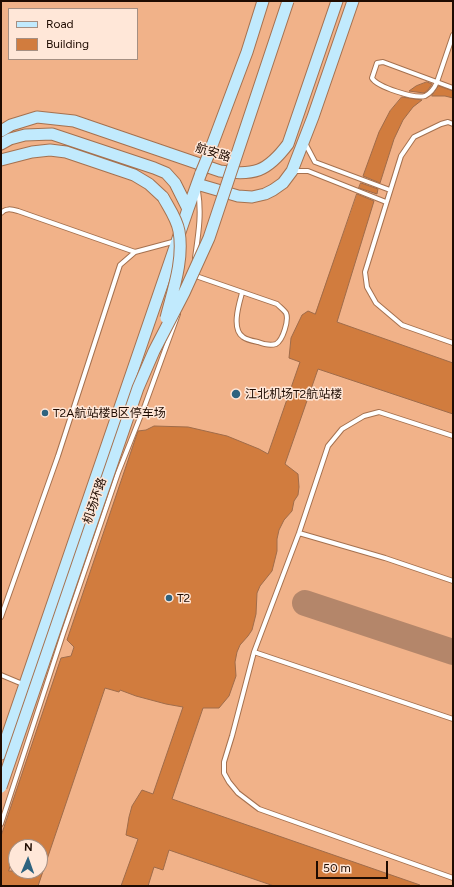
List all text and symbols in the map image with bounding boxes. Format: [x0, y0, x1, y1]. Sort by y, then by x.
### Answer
legend [8, 8, 138, 60]
text: Road [46, 17, 74, 31]
text: Building [46, 37, 89, 51]
street label: 航安路 [194, 141, 232, 165]
place label: 江北机场T2航站楼 [245, 387, 342, 401]
marker: 江北机场T2航站楼 [230, 388, 242, 400]
place label: T2A航站楼B区停车场 [53, 406, 166, 420]
marker: T2A航站楼B区停车场 [40, 408, 50, 418]
street label: 机场环路 [80, 476, 110, 526]
place label: T2 [177, 591, 190, 605]
marker: T2 [164, 593, 174, 603]
north arrow [8, 839, 48, 879]
text: N [24, 841, 33, 854]
scale bar [318, 853, 390, 879]
text: 50 m [323, 861, 351, 875]

